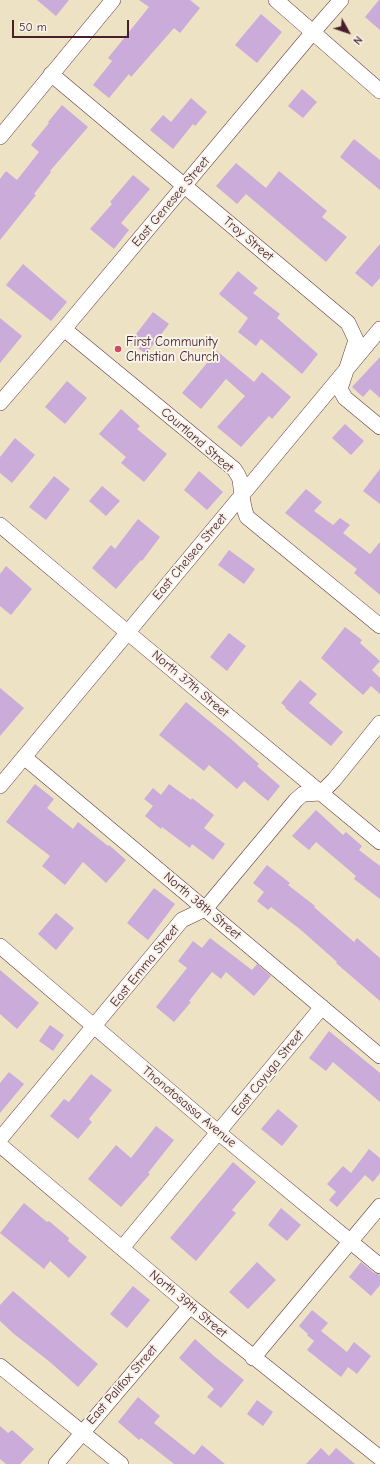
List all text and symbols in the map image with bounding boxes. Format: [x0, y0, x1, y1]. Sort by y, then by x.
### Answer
scale bar [14, 12, 131, 38]
north arrow [328, 12, 368, 52]
text: 50 m [19, 20, 47, 34]
text: N [350, 33, 365, 47]
street label: East Genesee Street [129, 154, 213, 250]
street label: Troy Street [220, 213, 276, 265]
place label: First Community Christian Church [126, 334, 219, 365]
marker: First Community Christian Church [113, 344, 123, 354]
street label: Courtland Street [158, 404, 236, 476]
street label: East Chelsea Street [149, 511, 231, 603]
street label: North 37th Street [148, 647, 232, 721]
street label: North 38th Street [160, 869, 244, 943]
street label: East Emma Street [107, 922, 183, 1010]
street label: East Cayuga Street [229, 1027, 307, 1119]
street label: Thonotosassa Avenue [139, 1063, 239, 1151]
street label: North 39th Street [146, 1267, 230, 1341]
street label: East Palifox Street [83, 1342, 161, 1428]

